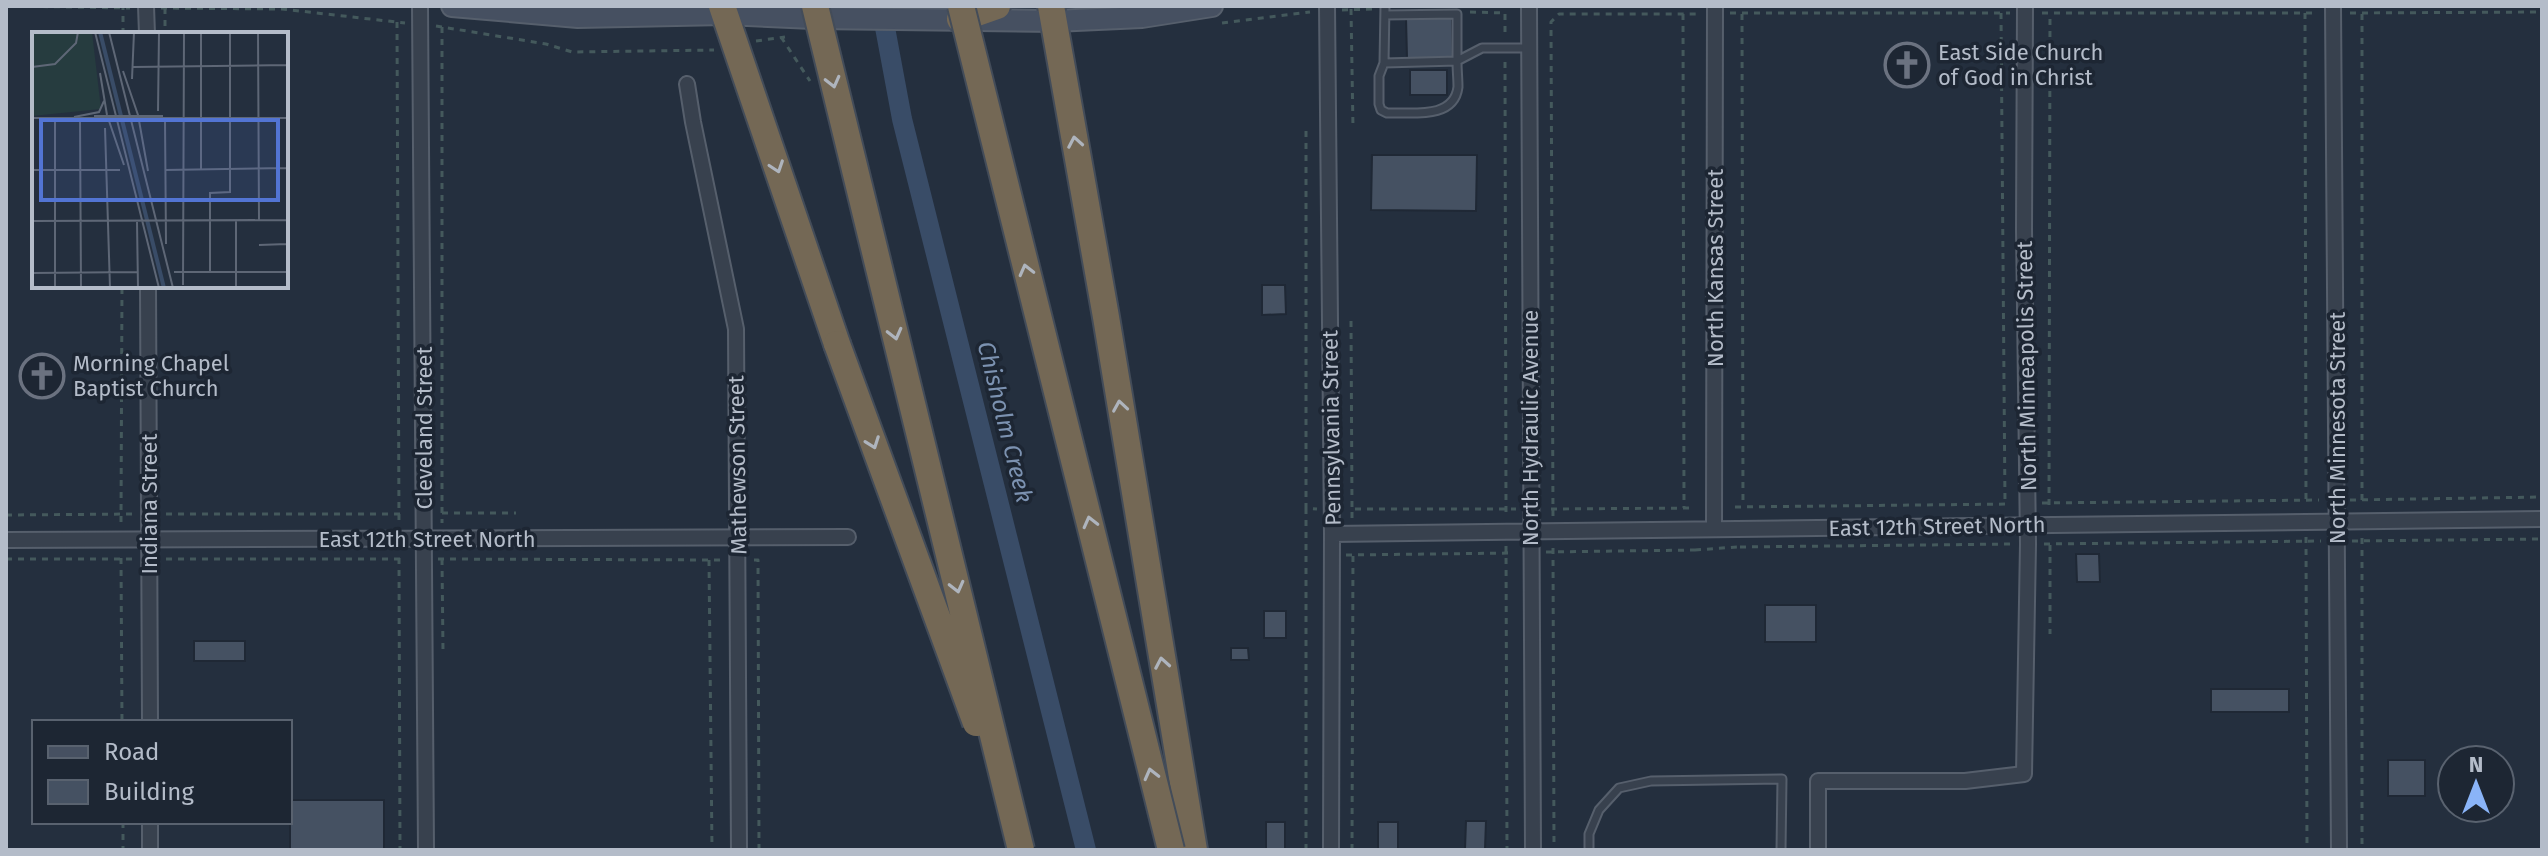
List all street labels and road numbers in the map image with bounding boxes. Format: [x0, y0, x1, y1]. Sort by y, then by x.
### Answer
street label: North Kansas Street [1702, 169, 1729, 367]
street label: North Minneapolis Street [2011, 241, 2042, 491]
street label: North Hydraulic Avenue [1517, 310, 1544, 546]
street label: North Minnesota Street [2324, 312, 2351, 544]
street label: Pennsylvania Street [1316, 330, 1347, 526]
street label: Cleveland Street [411, 346, 438, 509]
street label: Mathewson Street [722, 375, 753, 555]
street label: Indiana Street [136, 433, 163, 575]
street label: East 12th Street North [1828, 511, 2046, 542]
street label: East 12th Street North [318, 526, 536, 553]

